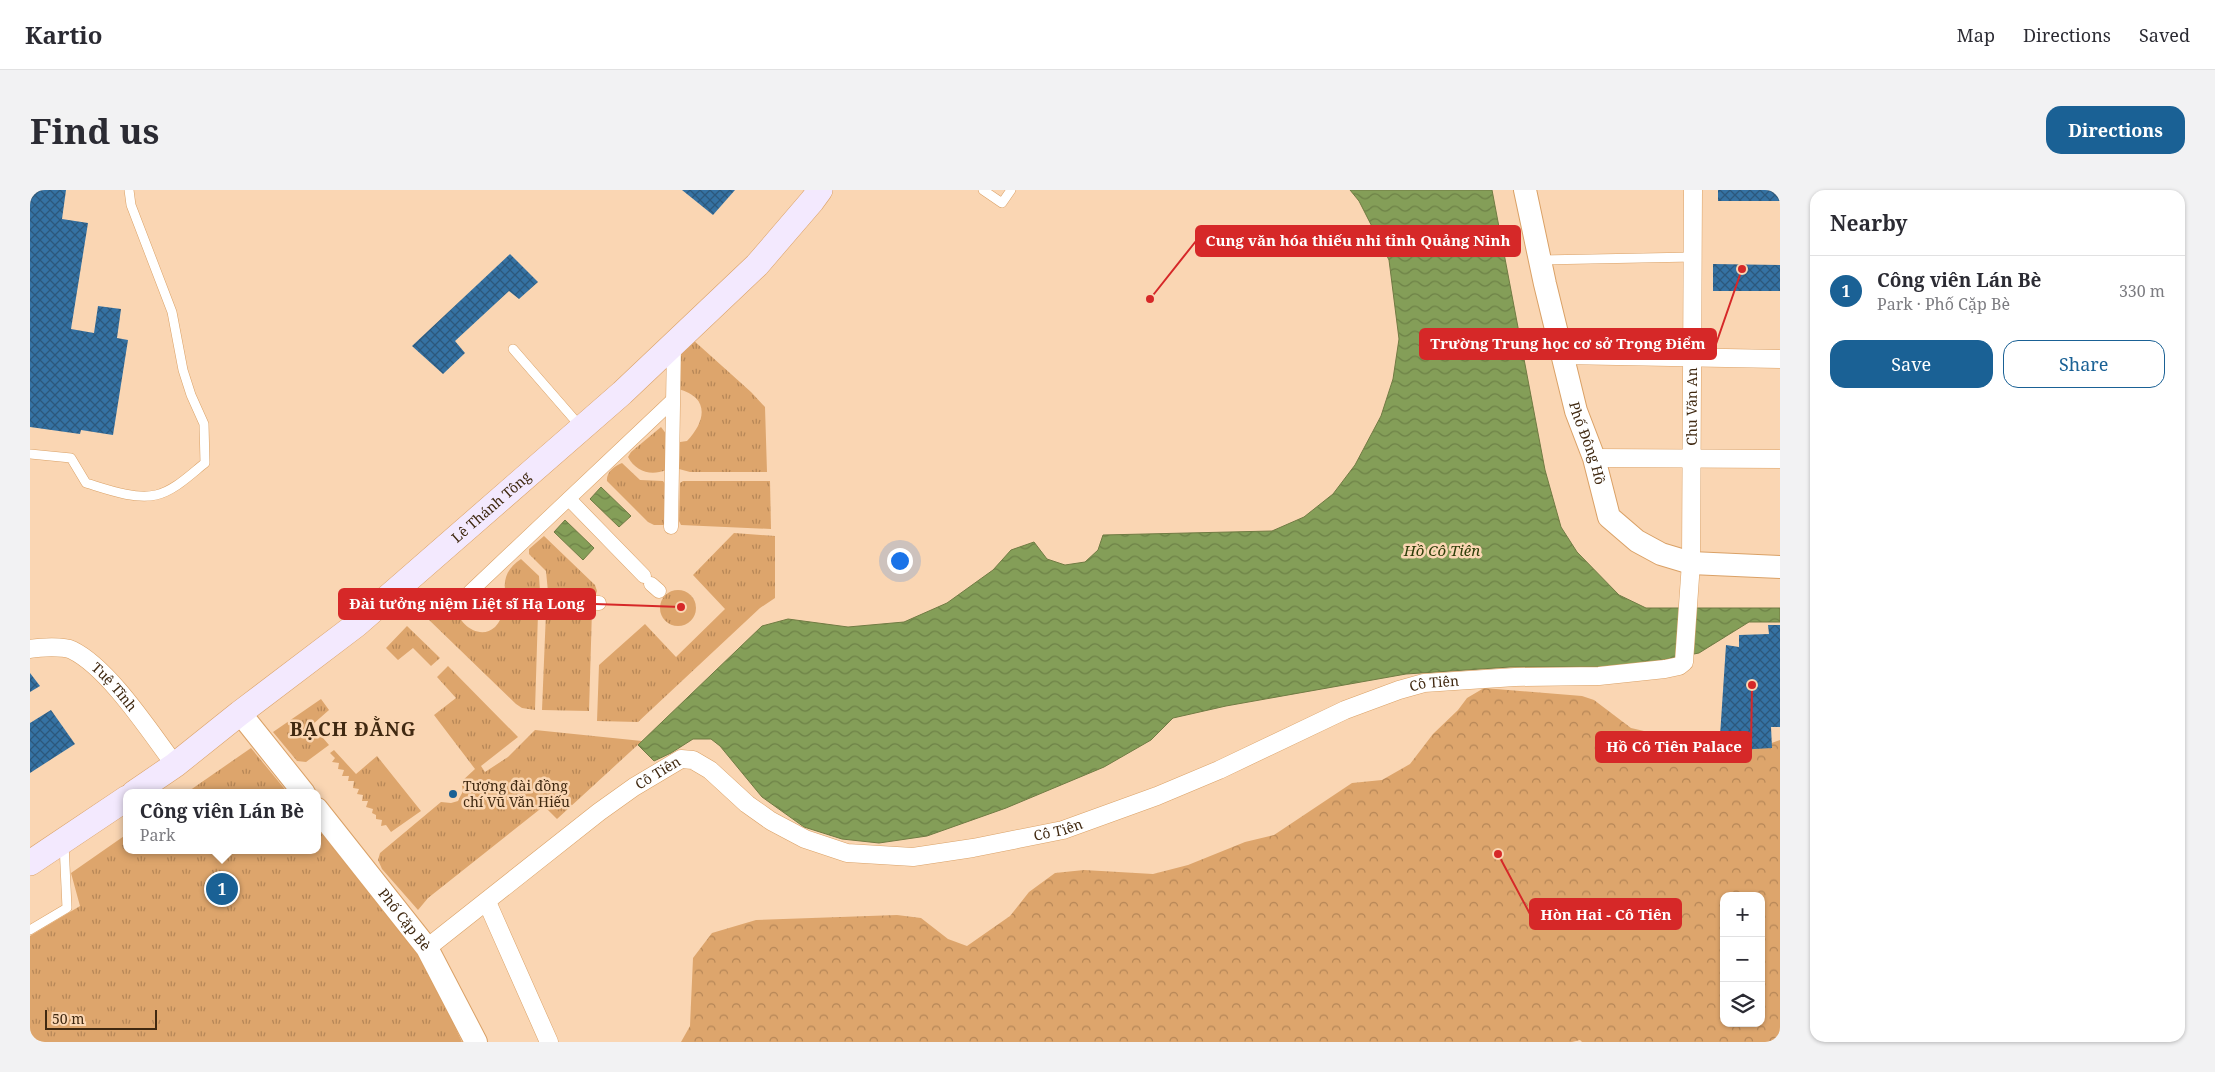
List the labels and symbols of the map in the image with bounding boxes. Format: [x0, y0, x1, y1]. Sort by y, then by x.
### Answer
callout: Cung văn hóa thiếu nhi tỉnh Quảng Ninh [1196, 226, 1520, 256]
text: Cung văn hóa thiếu nhi tỉnh Quảng Ninh [1206, 230, 1510, 250]
callout: Trường Trung học cơ sở Trọng Điểm [1420, 329, 1716, 359]
text: Trường Trung học cơ sở Trọng Điểm [1430, 333, 1706, 353]
street label: Chu Văn An [1682, 367, 1701, 446]
street label: Phố Đông Hồ [1565, 400, 1610, 487]
street label: Lê Thánh Tông [447, 467, 535, 546]
water label: Hồ Cô Tiên [1403, 540, 1480, 560]
your location [887, 548, 913, 574]
callout: Đài tưởng niệm Liệt sĩ Hạ Long [339, 589, 595, 619]
text: Đài tưởng niệm Liệt sĩ Hạ Long [349, 593, 585, 613]
street label: Tuệ Tĩnh [88, 658, 142, 715]
street label: Cô Tiên [1407, 671, 1459, 696]
district label: BẠCH ĐẰNG [290, 716, 416, 742]
callout: Hồ Cô Tiên Palace [1596, 732, 1751, 762]
text: Hồ Cô Tiên Palace [1606, 736, 1742, 756]
street label: Cô Tiên [631, 751, 684, 793]
place label: Tượng đài đồng chí Vũ Văn Hiếu [463, 776, 570, 811]
marker: Tượng đài đồng chí Vũ Văn Hiếu [447, 788, 459, 800]
street label: Cô Tiên [1032, 814, 1085, 845]
pin: 1 [206, 870, 238, 908]
street label: Phố Cặp Bè [374, 884, 435, 954]
callout: Hòn Hai - Cô Tiên [1530, 899, 1681, 929]
text: Hòn Hai - Cô Tiên [1540, 904, 1672, 924]
scale bar [45, 1007, 158, 1030]

